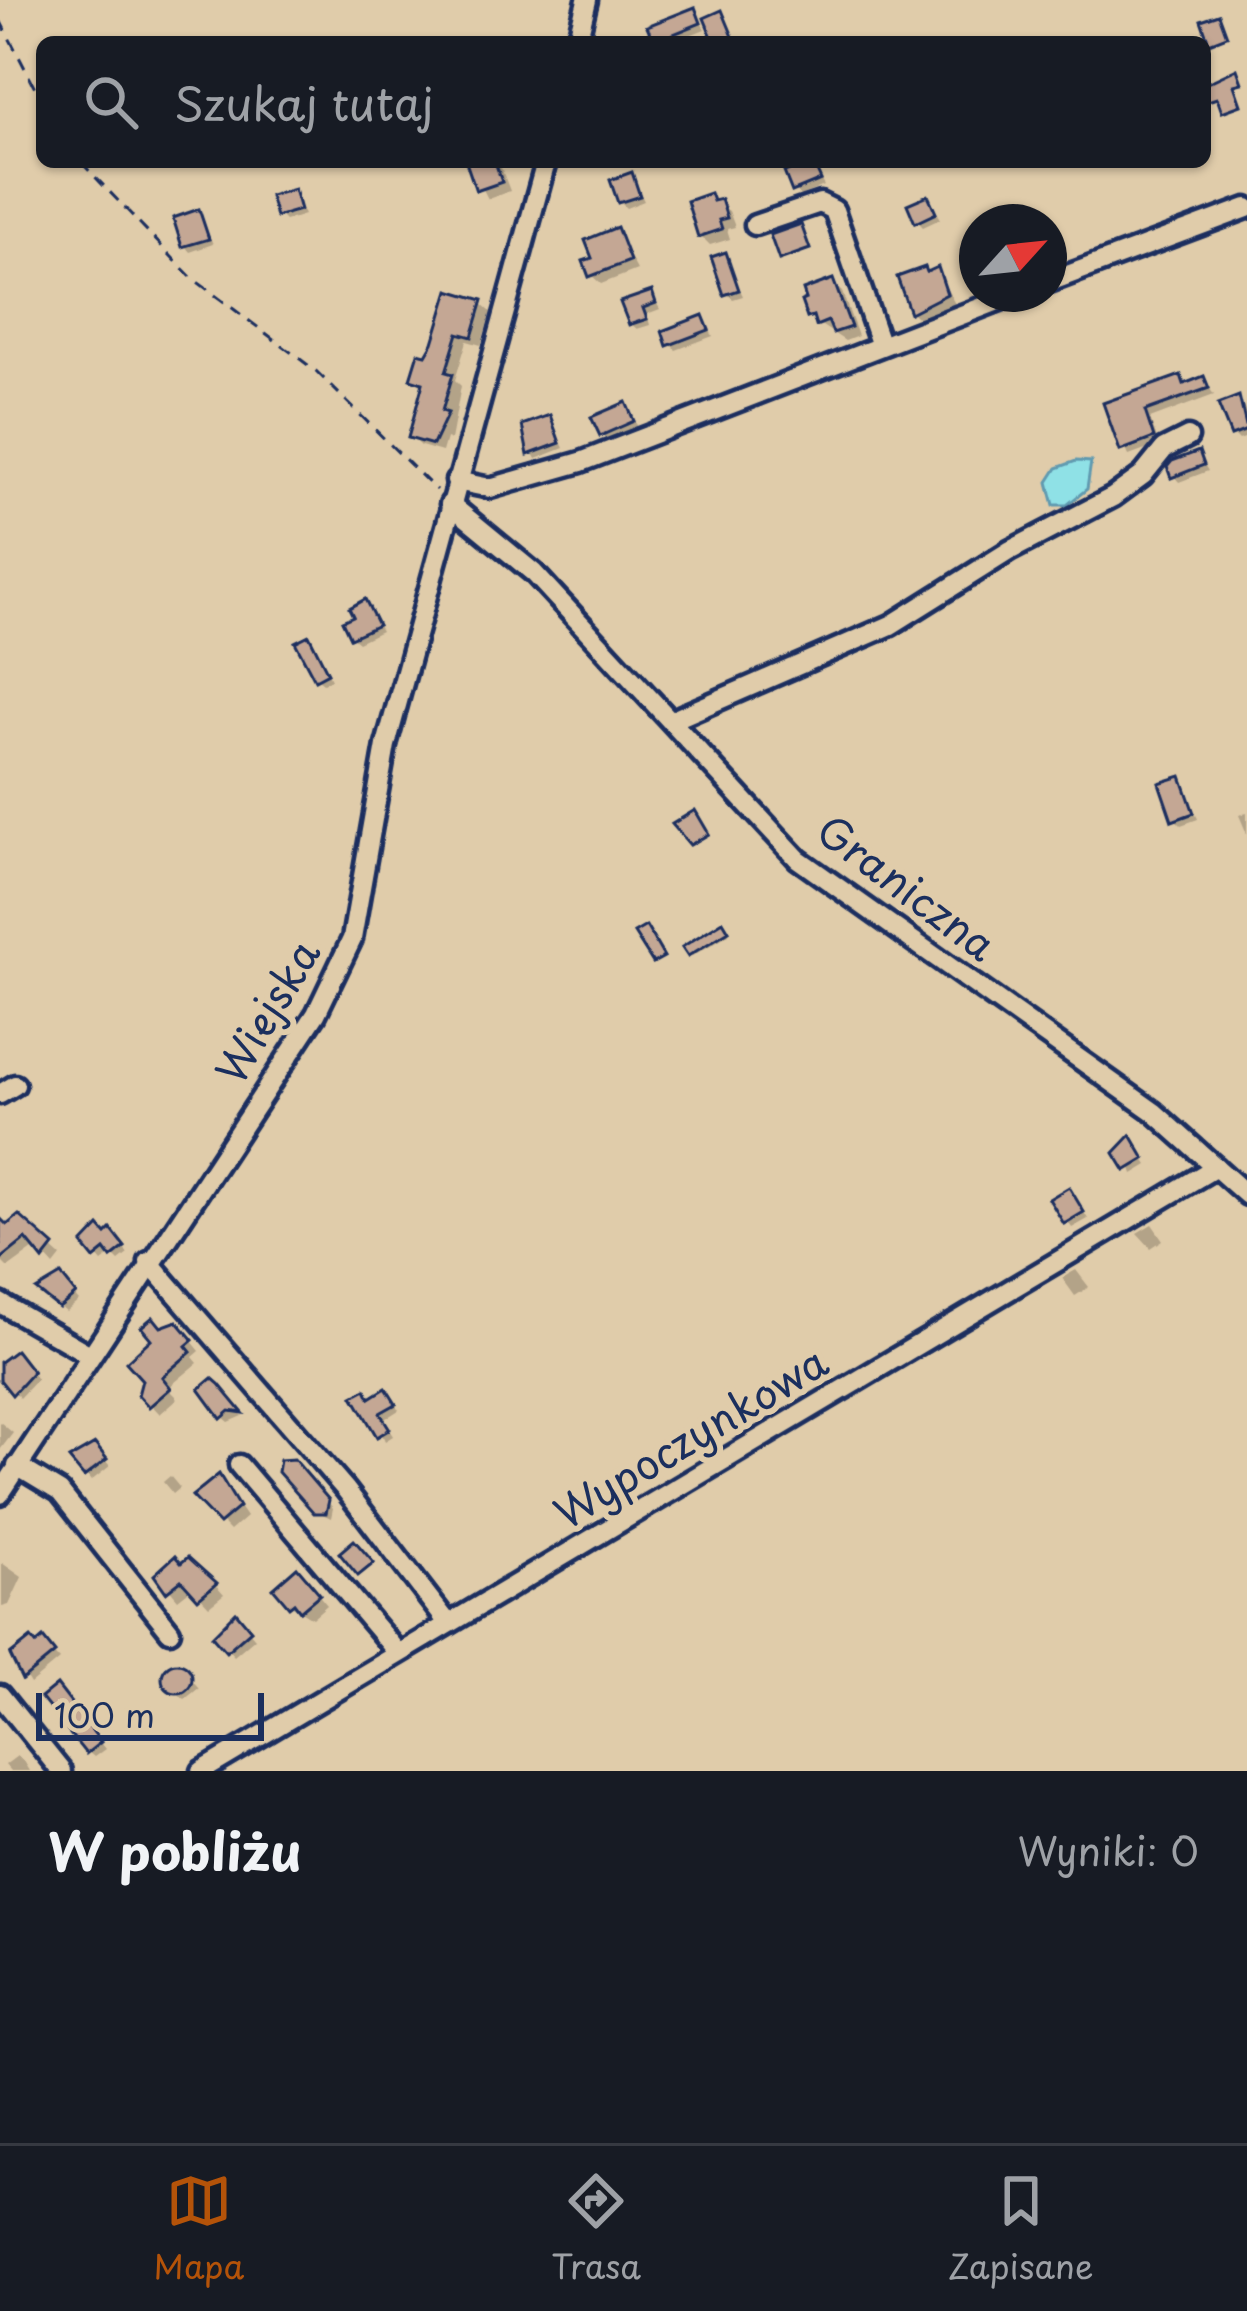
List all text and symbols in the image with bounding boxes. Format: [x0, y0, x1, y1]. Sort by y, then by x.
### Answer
search box [36, 36, 1211, 168]
text: Szukaj tutaj [174, 68, 434, 136]
icon: search [78, 69, 144, 135]
north arrow [959, 204, 1067, 312]
street label: Graniczna [805, 798, 1010, 974]
street label: Wiejska [198, 926, 334, 1095]
street label: Wypoczynkowa [541, 1329, 839, 1543]
scale bar [36, 1687, 264, 1740]
text: 100 m [54, 1689, 155, 1739]
text: W pobliżu [48, 1811, 302, 1888]
text: Wyniki: 0 [1018, 1820, 1199, 1879]
tab: Mapa [154, 2168, 244, 2290]
tab: Trasa [551, 2168, 641, 2290]
tab: Zapisane [948, 2168, 1093, 2290]

